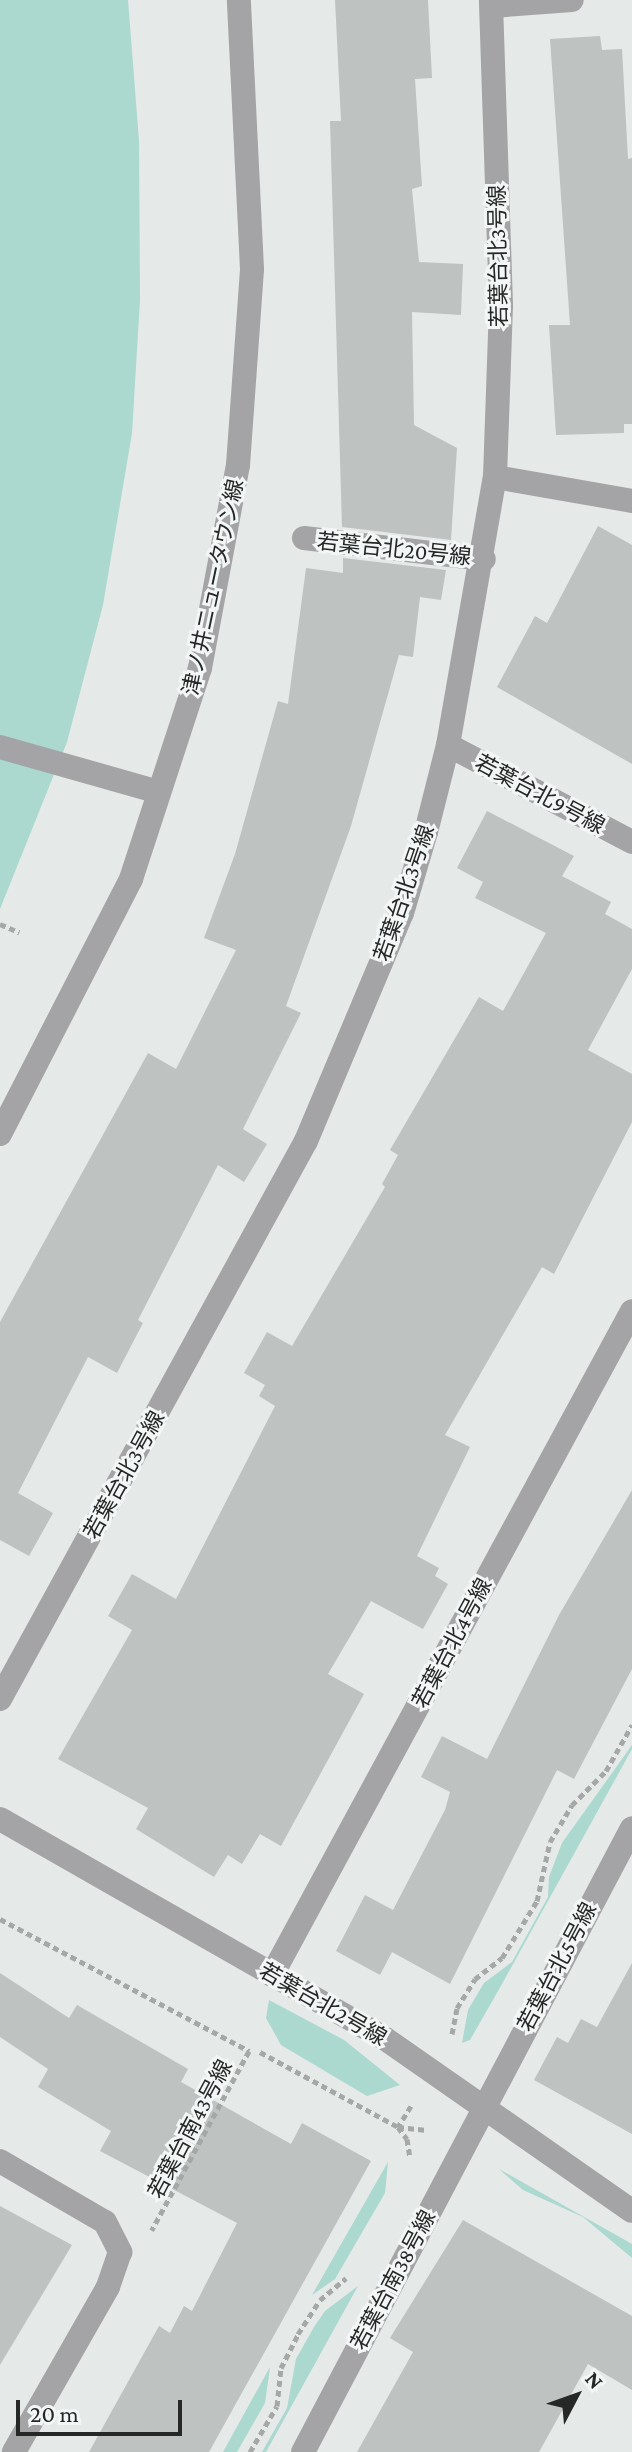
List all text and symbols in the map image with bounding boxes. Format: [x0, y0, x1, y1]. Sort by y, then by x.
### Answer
street label: 若葉台北3号線 [484, 185, 512, 327]
street label: 津ノ井ニュータウン線 [177, 477, 249, 697]
street label: 若葉台北20号線 [316, 528, 472, 570]
street label: 若葉台北9号線 [471, 749, 609, 839]
street label: 若葉台北3号線 [368, 821, 440, 965]
street label: 若葉台北3号線 [78, 1406, 170, 1544]
street label: 若葉台北4号線 [407, 1574, 497, 1712]
street label: 若葉台北5号線 [512, 1898, 602, 2036]
street label: 若葉台北2号線 [255, 1957, 391, 2051]
street label: 若葉台南43号線 [142, 2055, 238, 2203]
street label: 若葉台南38号線 [345, 2206, 441, 2354]
north arrow [536, 2356, 616, 2436]
text: N [580, 2366, 609, 2394]
scale bar [20, 2384, 186, 2434]
text: 20 m [30, 2400, 79, 2427]

